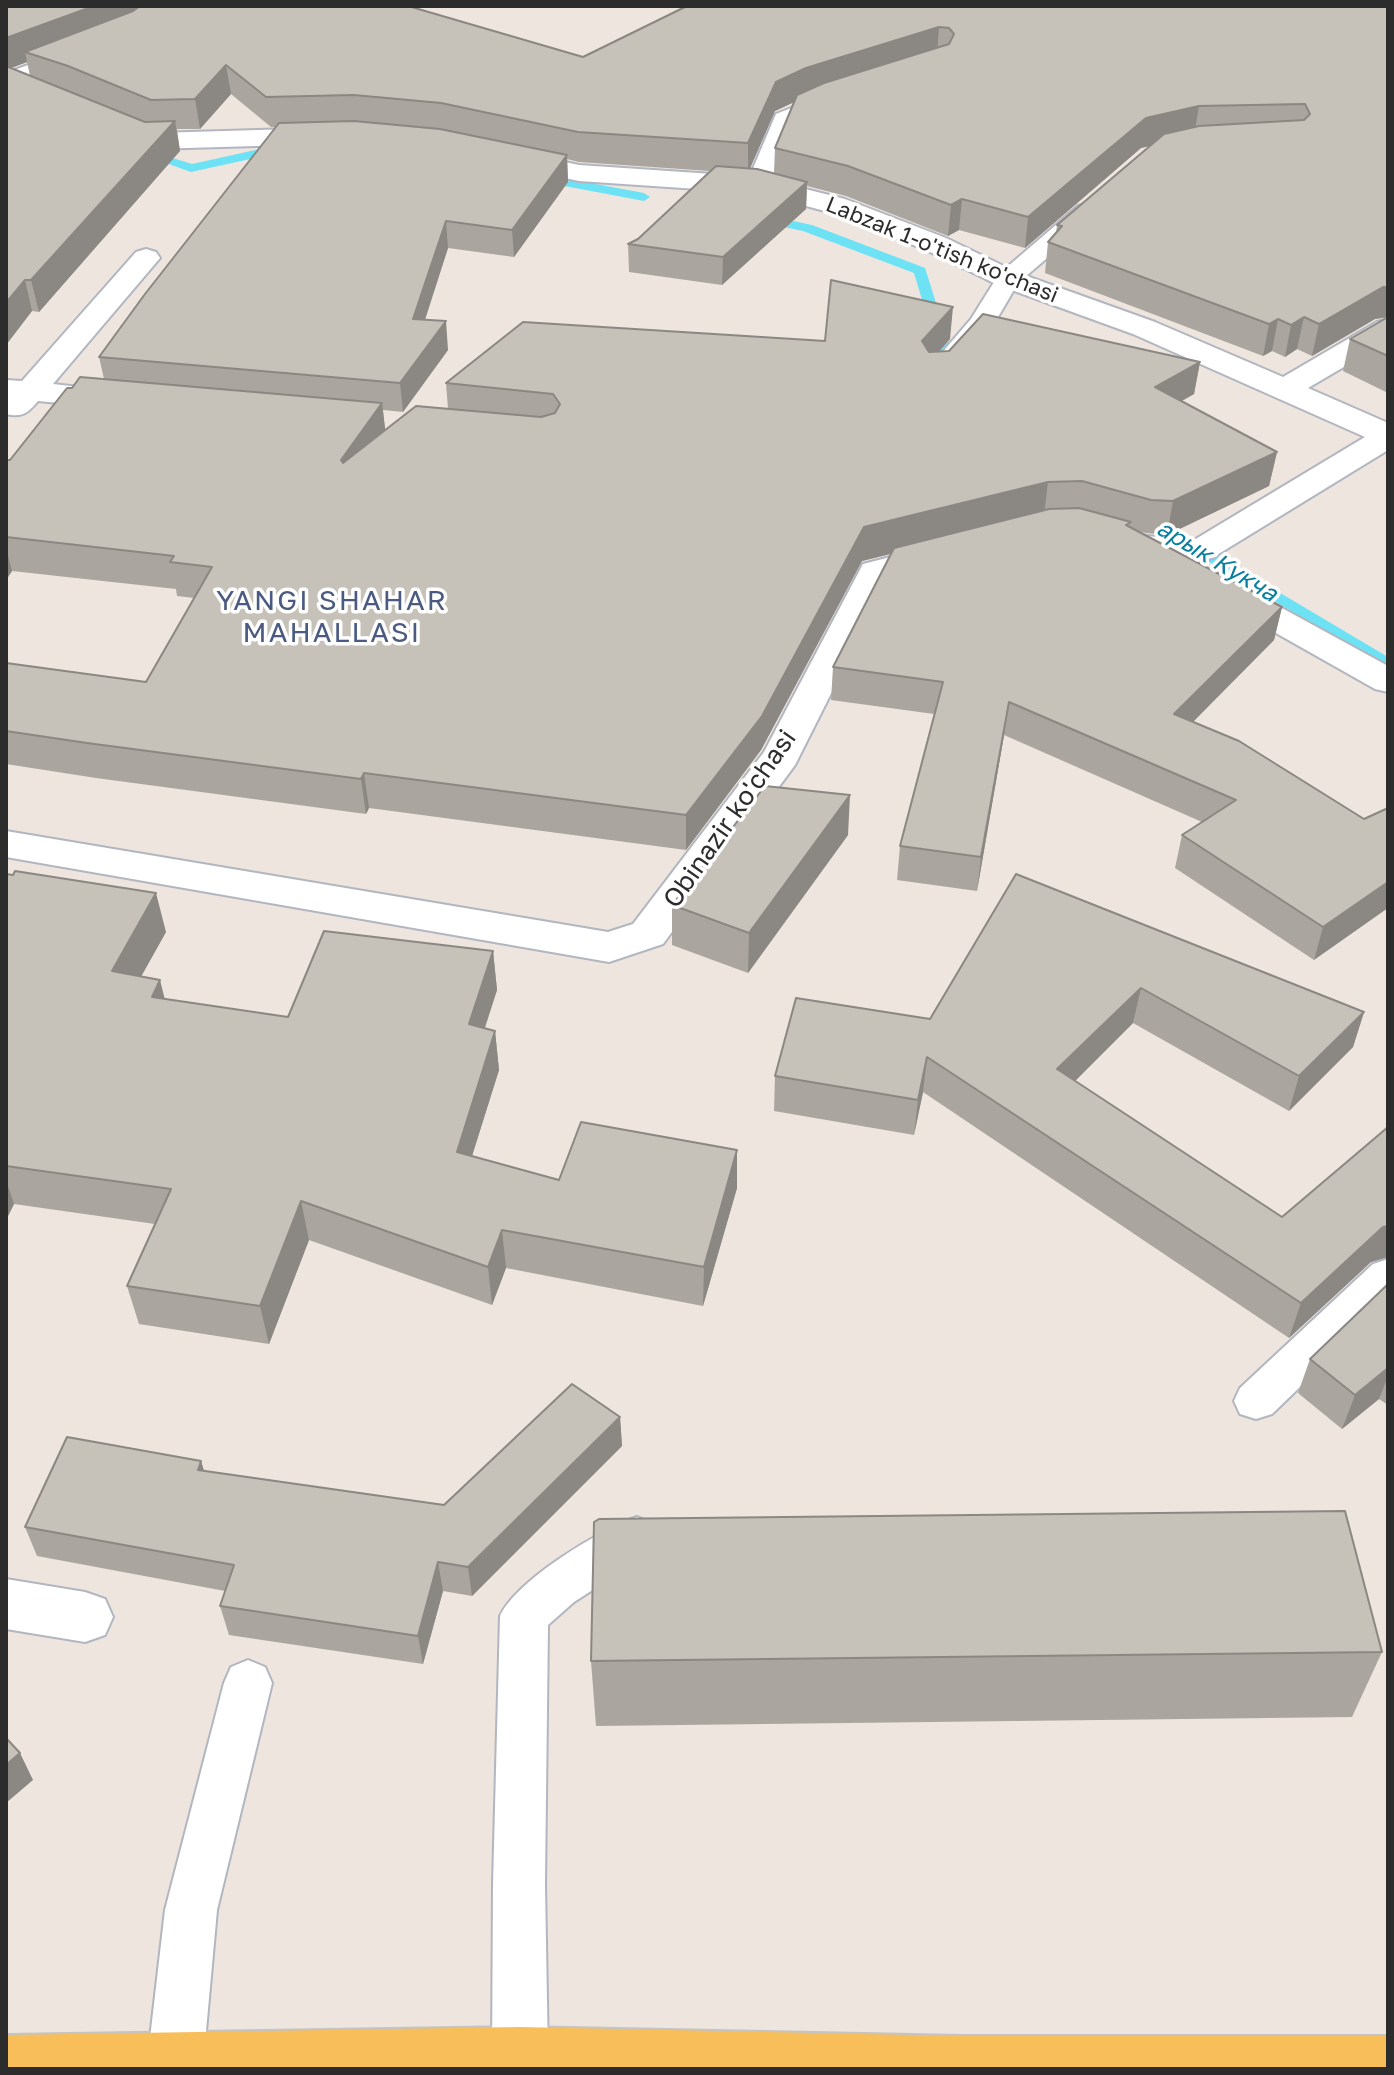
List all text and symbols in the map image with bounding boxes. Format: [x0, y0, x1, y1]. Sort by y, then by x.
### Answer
street label: Labzak 1-o'tish ko'chasi [822, 191, 1062, 309]
water label: арык Кукча [1152, 514, 1282, 608]
district label: YANGI SHAHAR MAHALLASI [216, 584, 448, 650]
street label: Obinazir ko'chasi [657, 724, 803, 914]

